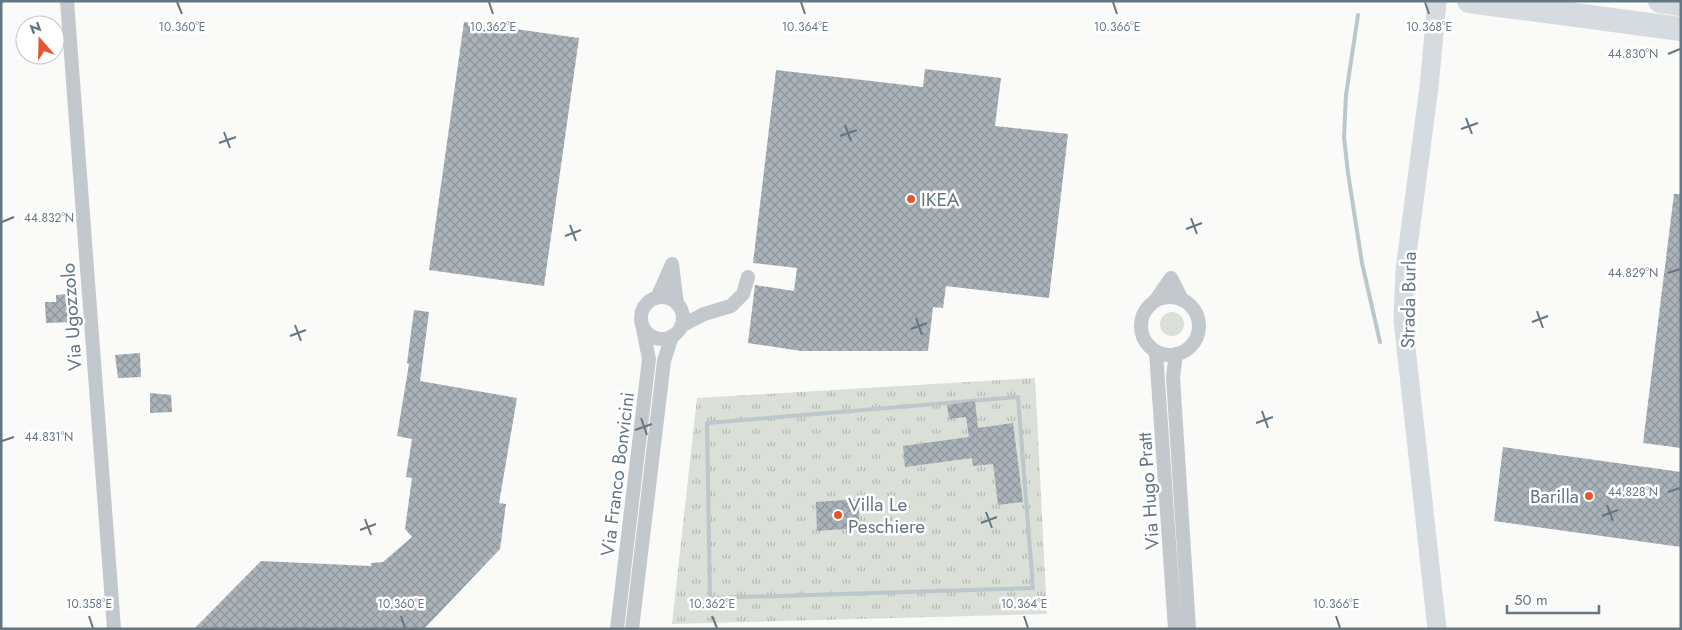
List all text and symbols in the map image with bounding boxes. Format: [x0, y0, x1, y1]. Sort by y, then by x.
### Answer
north arrow [15, 15, 65, 65]
text: N [27, 16, 44, 39]
text: 10.360°E [159, 18, 205, 36]
text: 10.362°E [470, 18, 516, 36]
text: 10.364°E [782, 18, 828, 36]
text: 10.366°E [1094, 18, 1140, 36]
text: 10.368°E [1406, 18, 1452, 36]
text: 44.830°N [1608, 45, 1658, 63]
place label: IKEA [921, 186, 960, 213]
marker: IKEA [905, 193, 917, 205]
text: 44.832°N [24, 209, 74, 227]
street label: Strada Burla [1394, 251, 1423, 349]
street label: Via Ugozzolo [54, 262, 89, 372]
text: 44.829°N [1608, 264, 1658, 282]
street label: Via Franco Bonvicini [594, 390, 641, 558]
text: 44.831°N [25, 428, 73, 446]
street label: Via Hugo Pratt [1131, 431, 1166, 551]
place label: Barilla [1530, 483, 1579, 510]
text: 44.828°N [1608, 483, 1658, 501]
marker: Barilla [1583, 490, 1595, 502]
place label: Villa Le Peschiere [848, 491, 925, 540]
marker: Villa Le Peschiere [832, 509, 844, 521]
scale bar [1507, 582, 1600, 614]
text: 50 m [1514, 589, 1548, 611]
text: 10.358°E [66, 595, 112, 613]
text: 10.360°E [378, 595, 424, 613]
text: 10.362°E [689, 595, 735, 613]
text: 10.364°E [1001, 595, 1047, 613]
text: 10.366°E [1313, 595, 1359, 613]

